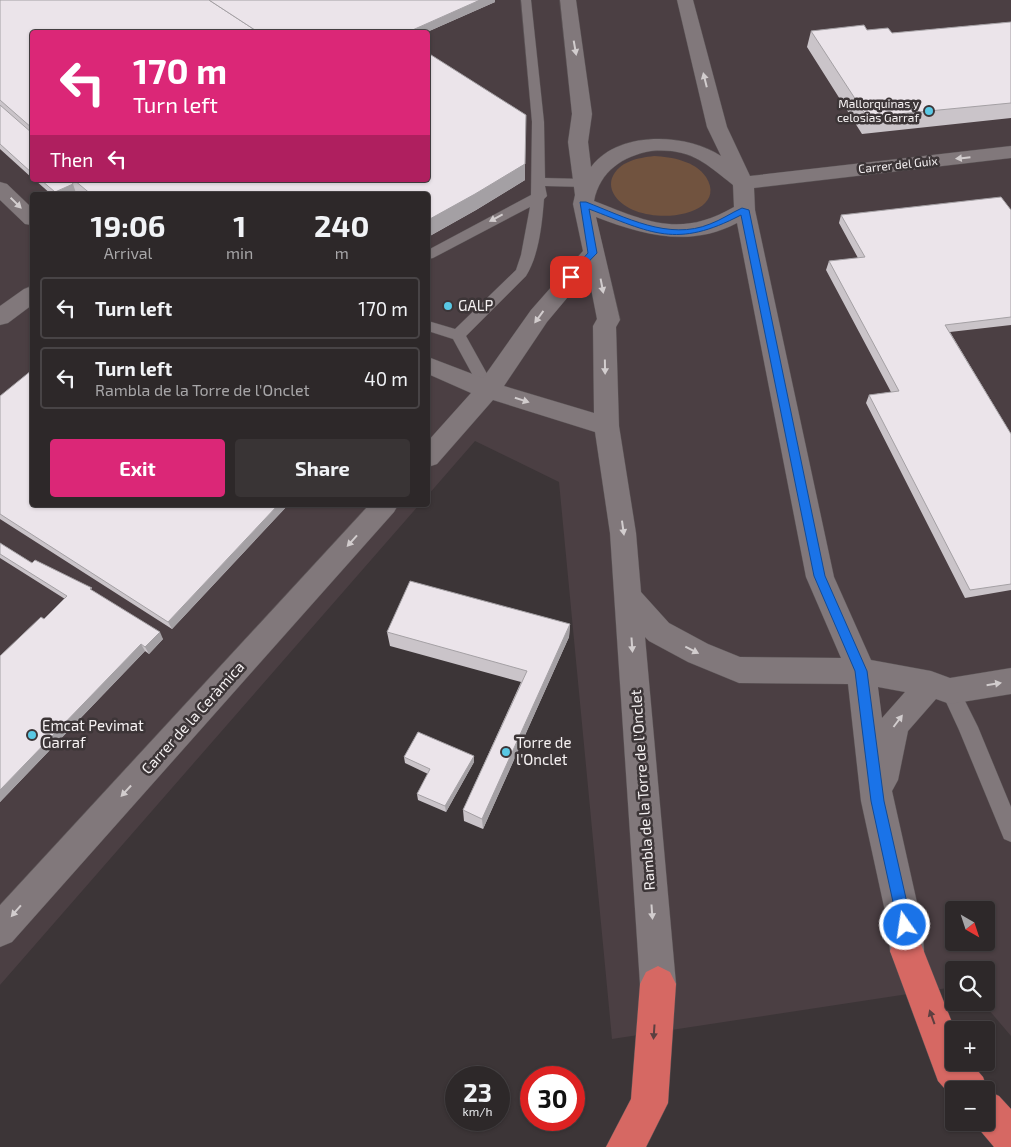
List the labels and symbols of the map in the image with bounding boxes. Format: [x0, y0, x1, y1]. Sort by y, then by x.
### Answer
one-way arrow [571, 41, 579, 57]
one-way arrow [701, 73, 709, 88]
place label: Mallorquinas y celosias Garraf [837, 96, 920, 124]
marker: Mallorquinas y celosias Garraf [923, 105, 935, 117]
street label: Carrer del Guix [858, 153, 939, 175]
one-way arrow [954, 154, 970, 162]
one-way arrow [10, 197, 22, 209]
one-way arrow [489, 214, 504, 222]
pin [550, 256, 592, 298]
one-way arrow [599, 278, 607, 294]
place label: GALP [458, 296, 493, 314]
marker: GALP [442, 300, 454, 312]
one-way arrow [533, 310, 544, 323]
one-way arrow [601, 359, 609, 375]
one-way arrow [515, 396, 530, 404]
one-way arrow [619, 521, 627, 537]
one-way arrow [346, 535, 358, 547]
one-way arrow [629, 638, 637, 654]
one-way arrow [685, 646, 699, 654]
street label: Carrer de la Ceràmica [137, 657, 247, 777]
one-way arrow [987, 680, 1003, 688]
street label: Rambla de la Torre de l'Onclet [626, 689, 658, 891]
one-way arrow [893, 714, 903, 728]
place label: Emcat Pevimat Garraf [42, 716, 144, 751]
marker: Emcat Pevimat Garraf [26, 729, 38, 741]
place label: Torre de l'Onclet [516, 733, 571, 768]
marker: Torre de l'Onclet [500, 746, 512, 758]
one-way arrow [120, 785, 132, 797]
position arrow [878, 898, 930, 950]
north arrow [945, 901, 995, 951]
one-way arrow [649, 904, 657, 920]
one-way arrow [11, 905, 22, 917]
one-way arrow [928, 1009, 935, 1024]
one-way arrow [650, 1025, 658, 1041]
speed limit sign: 30 [520, 1066, 585, 1131]

